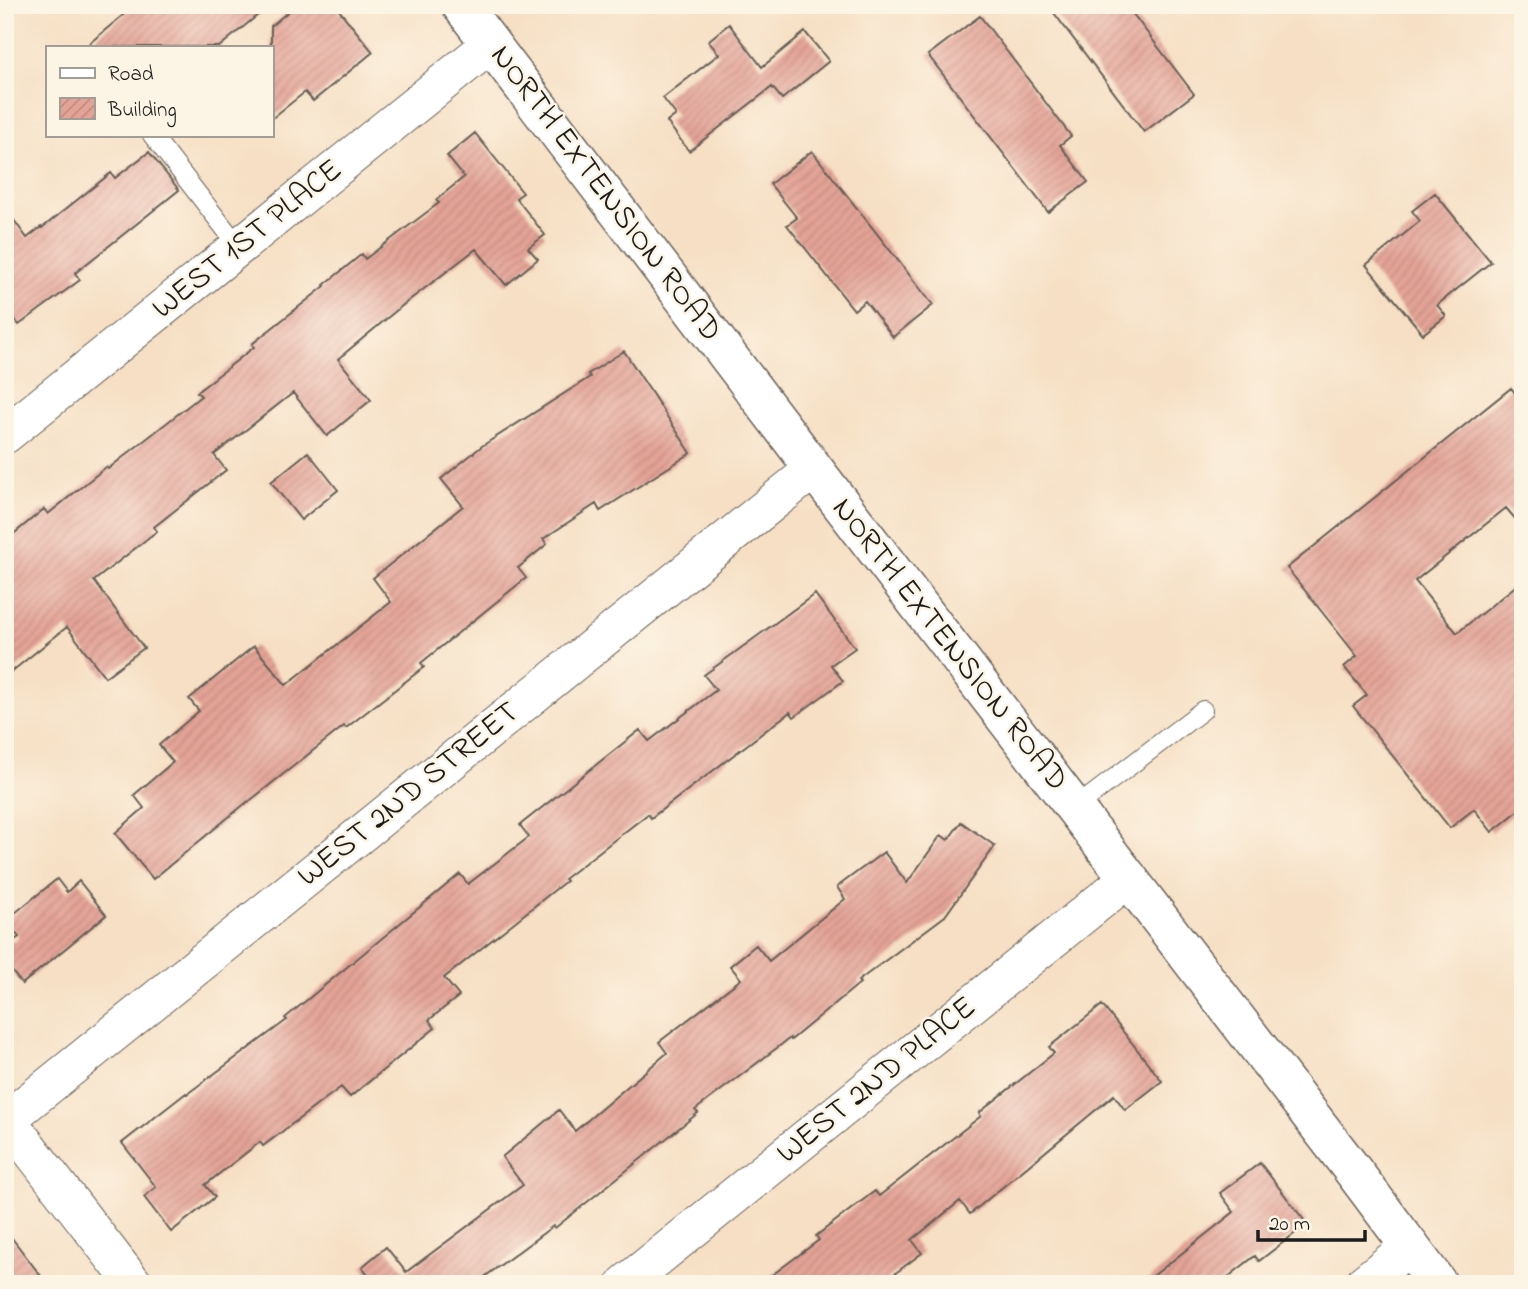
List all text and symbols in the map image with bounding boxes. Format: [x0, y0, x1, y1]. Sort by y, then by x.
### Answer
street label: NORTH EXTENSION ROAD [477, 36, 733, 352]
legend [46, 46, 273, 136]
text: Road [108, 60, 154, 90]
text: Building [107, 96, 177, 128]
street label: WEST 1ST PLACE [143, 148, 353, 332]
street label: NORTH EXTENSION ROAD [819, 488, 1079, 802]
street label: WEST 2ND STREET [288, 691, 530, 899]
street label: WEST 2ND PLACE [767, 986, 987, 1176]
scale bar [1258, 1198, 1365, 1242]
text: 20 m [1269, 1210, 1310, 1240]

